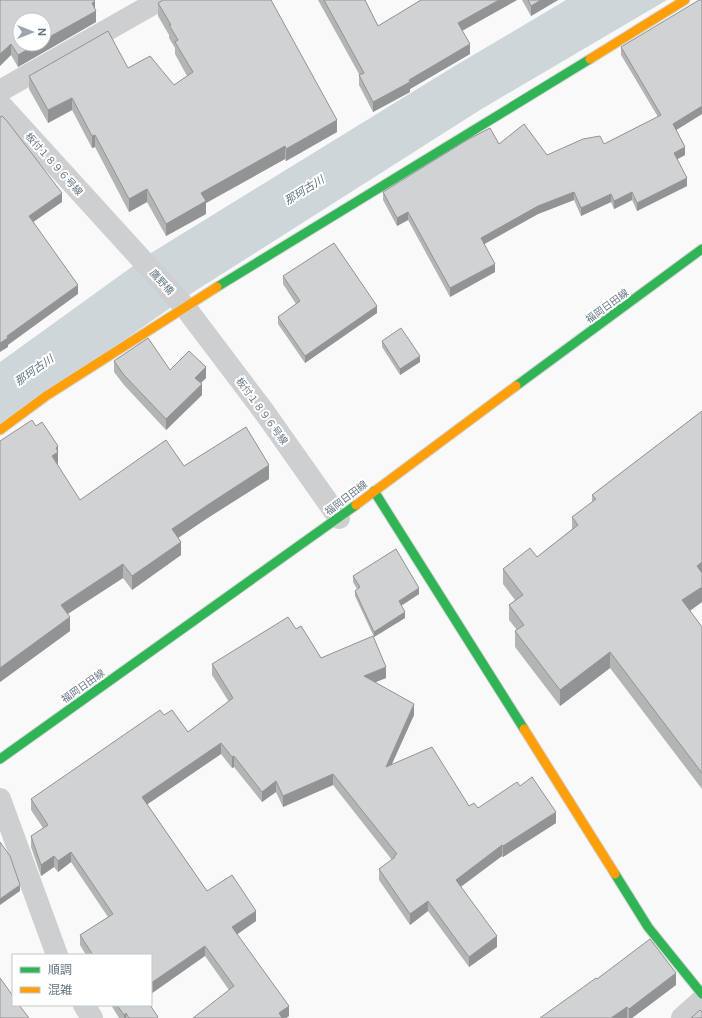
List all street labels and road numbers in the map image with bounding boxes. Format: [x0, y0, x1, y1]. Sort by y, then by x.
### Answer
street label: 板付１８９６号線 [22, 130, 86, 198]
street label: 鷹野橋 [147, 267, 177, 297]
street label: 福岡日田線 [583, 286, 631, 326]
street label: 板付１８９６号線 [233, 375, 291, 447]
street label: 福岡日田線 [322, 478, 370, 518]
street label: 福岡日田線 [59, 666, 107, 706]

